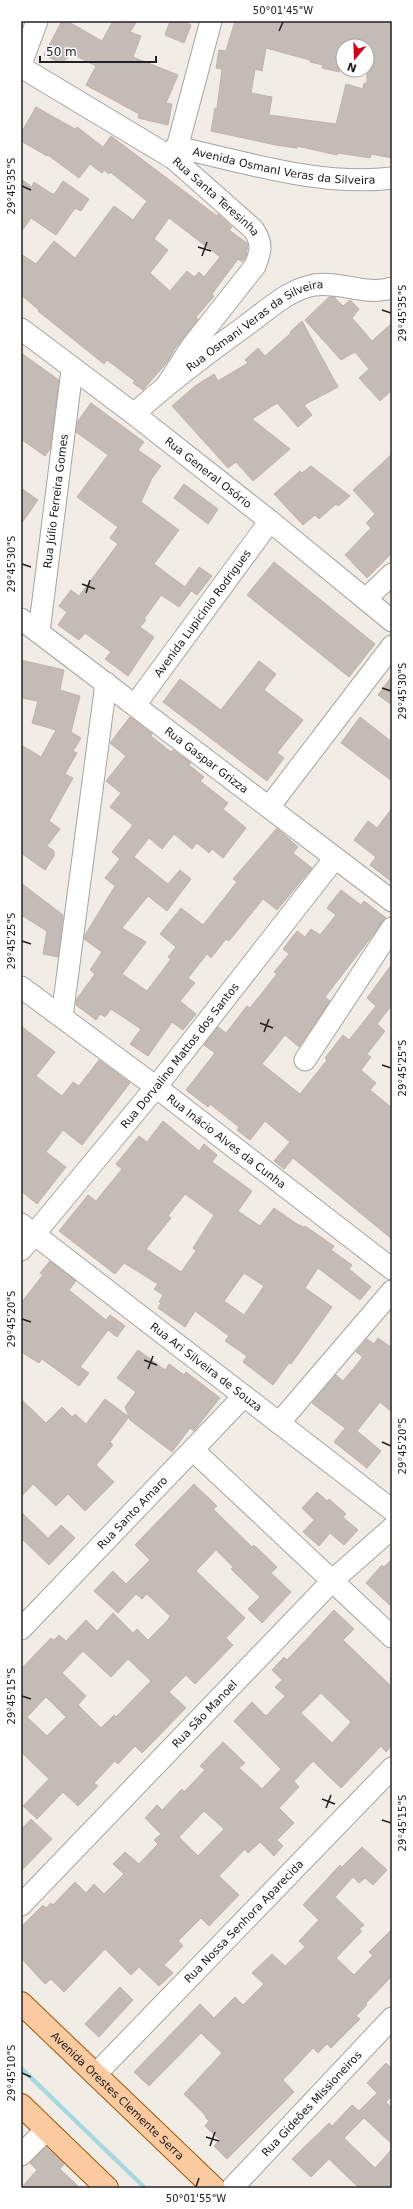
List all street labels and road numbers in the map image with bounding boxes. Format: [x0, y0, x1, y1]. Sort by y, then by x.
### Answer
street label: Avenida OsmanI Veras da Silveira [191, 145, 376, 187]
street label: Rua Santa Teresinha [170, 155, 262, 239]
street label: Rua Osmani Veras da Silveira [184, 278, 324, 374]
street label: Rua Júlio Ferreira Gomes [41, 433, 71, 569]
street label: Rua General Osório [162, 435, 254, 511]
street label: Avenida Lupicinio Rodrigues [152, 547, 254, 680]
street label: Rua Gaspar Grizza [162, 724, 251, 796]
street label: Rua Dorvalino Mattos dos Santos [118, 980, 242, 1131]
street label: Rua Inácio Alves da Cunha [164, 1092, 288, 1192]
street label: Rua Ari Silveira de Souza [147, 1320, 265, 1414]
street label: Rua Santo Amaro [95, 1474, 171, 1552]
street label: Rua São Manoel [170, 1678, 240, 1750]
street label: Rua Nossa Senhora Aparecida [182, 1858, 306, 1986]
street label: Avenida Orestes Clemente Serra [48, 2029, 187, 2163]
street label: Rua Gideões Missioneiros [259, 2048, 365, 2159]

